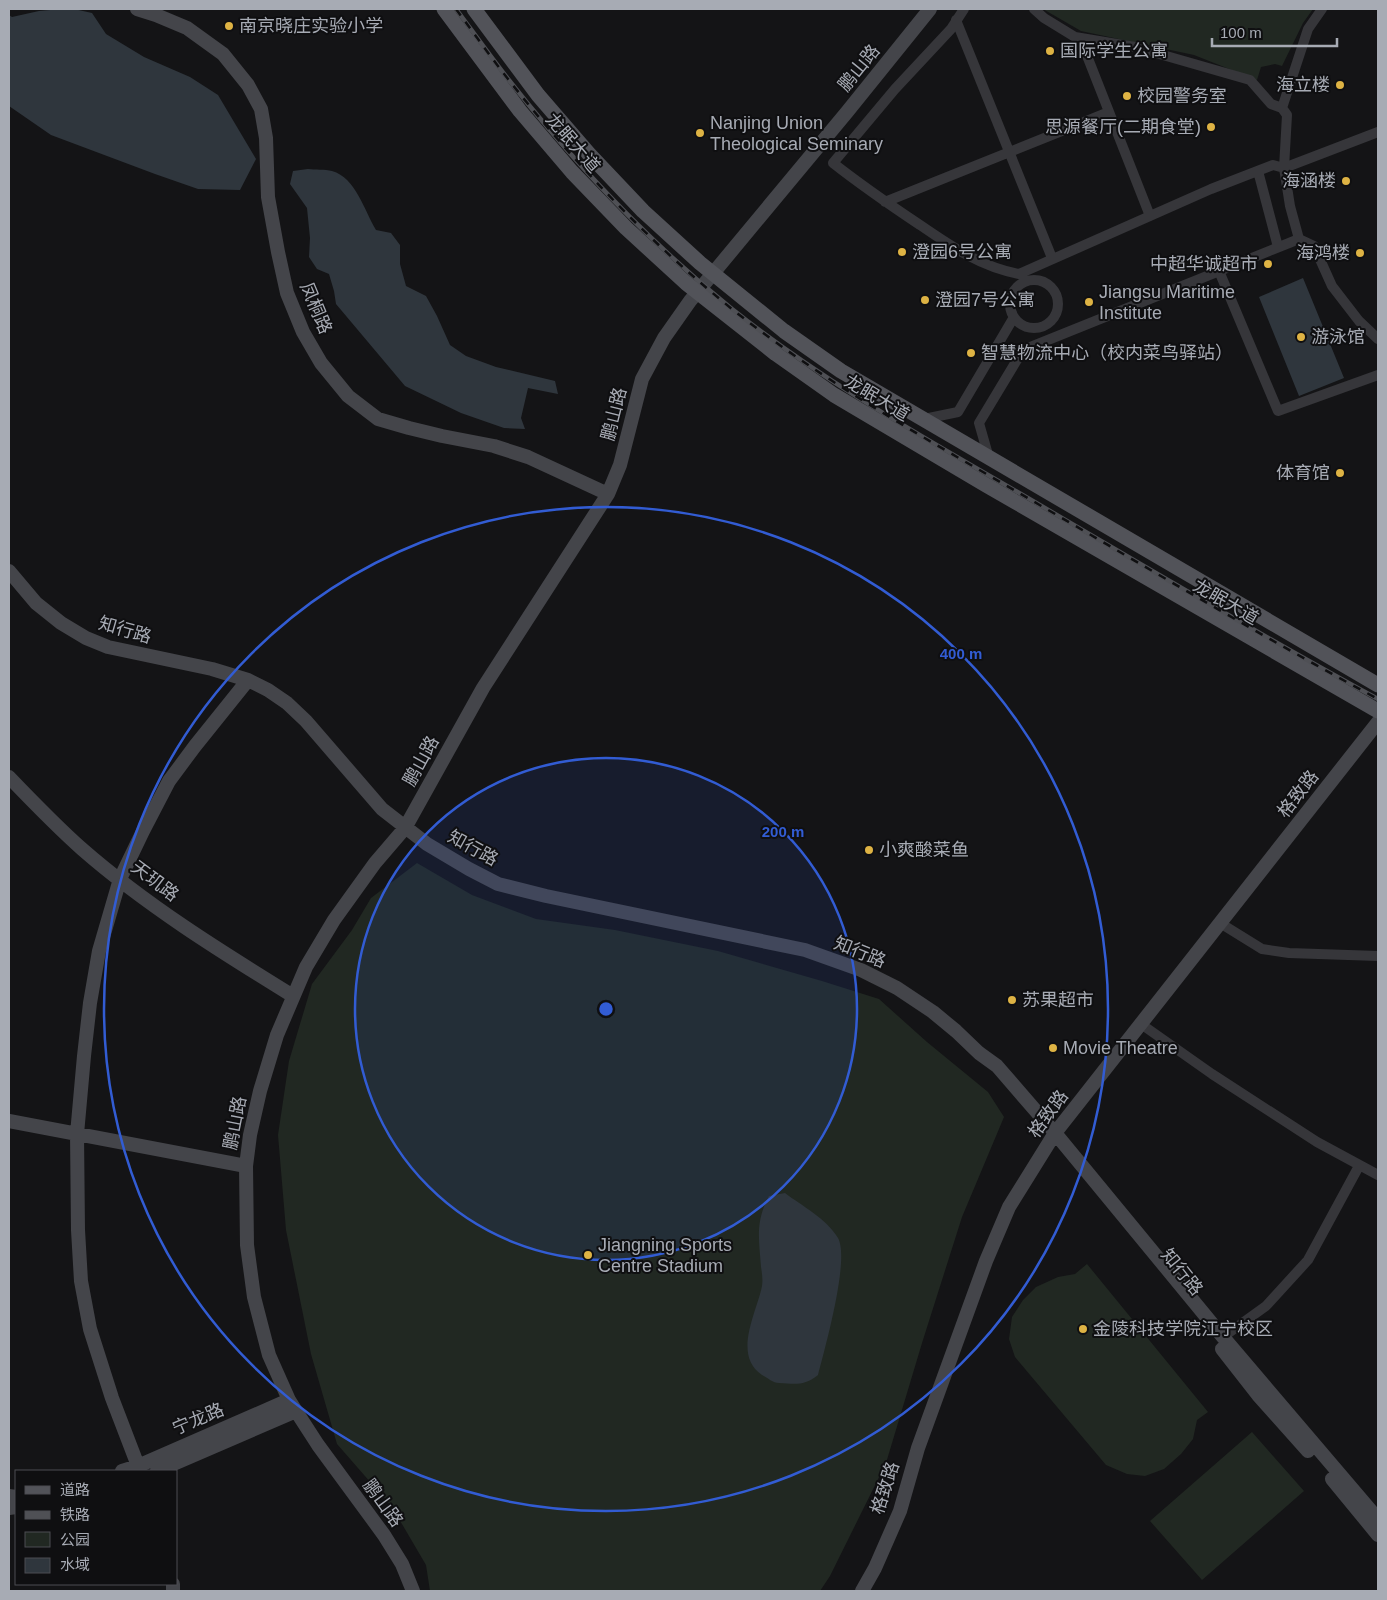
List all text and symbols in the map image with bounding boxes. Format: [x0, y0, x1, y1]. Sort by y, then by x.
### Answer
scale bar [1212, 15, 1337, 47]
place label: 南京晓庄实验小学 [239, 16, 383, 36]
marker: 南京晓庄实验小学 [223, 20, 235, 32]
text: 100 m [1220, 24, 1262, 41]
street label: 鹏山路 [834, 41, 884, 95]
place label: 国际学生公寓 [1060, 41, 1168, 61]
marker: 国际学生公寓 [1044, 45, 1056, 57]
place label: 海立楼 [1276, 75, 1330, 95]
marker: 海立楼 [1334, 79, 1346, 91]
place label: 校园警务室 [1137, 86, 1227, 106]
marker: 校园警务室 [1121, 90, 1133, 102]
street label: 龙眠大道 [542, 109, 604, 177]
place label: Nanjing Union Theological Seminary [710, 113, 883, 154]
place label: 思源餐厅(二期食堂) [1045, 117, 1201, 137]
marker: 思源餐厅(二期食堂) [1205, 121, 1217, 133]
marker: Nanjing Union Theological Seminary [694, 127, 706, 139]
place label: 海涵楼 [1282, 171, 1336, 191]
marker: 海涵楼 [1340, 175, 1352, 187]
place label: 澄园6号公寓 [912, 242, 1012, 262]
place label: 海鸿楼 [1296, 243, 1350, 263]
marker: 澄园6号公寓 [896, 246, 908, 258]
marker: 海鸿楼 [1354, 247, 1366, 259]
place label: 中超华诚超市 [1150, 254, 1258, 274]
marker: 中超华诚超市 [1262, 258, 1274, 270]
street label: 凤桐路 [296, 279, 336, 337]
place label: Jiangsu Maritime Institute [1099, 282, 1235, 323]
place label: 澄园7号公寓 [935, 290, 1035, 310]
marker: 澄园7号公寓 [919, 294, 931, 306]
marker: Jiangsu Maritime Institute [1083, 296, 1095, 308]
place label: 游泳馆 [1311, 327, 1365, 347]
marker: 游泳馆 [1295, 331, 1307, 343]
place label: 智慧物流中心（校内菜鸟驿站） [981, 343, 1233, 363]
marker: 智慧物流中心（校内菜鸟驿站） [965, 347, 977, 359]
street label: 龙眠大道 [841, 371, 913, 425]
street label: 鹏山路 [598, 385, 630, 443]
place label: 体育馆 [1276, 463, 1330, 483]
marker: 体育馆 [1334, 467, 1346, 479]
street label: 龙眠大道 [1190, 575, 1262, 629]
street label: 知行路 [96, 613, 154, 647]
text: 400 m [940, 645, 982, 662]
street label: 鹏山路 [399, 733, 443, 789]
street label: 格致路 [1273, 767, 1323, 821]
text: 200 m [762, 823, 804, 840]
street label: 知行路 [445, 826, 501, 870]
place label: 小爽酸菜鱼 [879, 840, 969, 860]
marker: 小爽酸菜鱼 [863, 844, 875, 856]
street label: 天玑路 [127, 857, 183, 905]
street label: 知行路 [831, 933, 889, 971]
place label: 苏果超市 [1022, 990, 1094, 1010]
marker: 苏果超市 [1006, 994, 1018, 1006]
centre of rings [597, 1000, 615, 1018]
place label: Movie Theatre [1063, 1038, 1178, 1058]
marker: Movie Theatre [1047, 1042, 1059, 1054]
street label: 格致路 [1024, 1086, 1072, 1142]
street label: 鹏山路 [220, 1095, 250, 1151]
place label: Jiangning Sports Centre Stadium [598, 1235, 732, 1276]
street label: 知行路 [1157, 1245, 1207, 1299]
marker: Jiangning Sports Centre Stadium [582, 1249, 594, 1261]
place label: 金陵科技学院江宁校区 [1093, 1319, 1273, 1339]
marker: 金陵科技学院江宁校区 [1077, 1323, 1089, 1335]
street label: 宁龙路 [169, 1399, 227, 1439]
street label: 格致路 [867, 1459, 903, 1517]
legend [15, 1470, 178, 1585]
street label: 鹏山路 [359, 1475, 407, 1531]
text: 道路 [60, 1481, 90, 1498]
text: 铁路 [60, 1506, 90, 1523]
text: 公园 [60, 1531, 90, 1548]
text: 水域 [60, 1556, 90, 1573]

